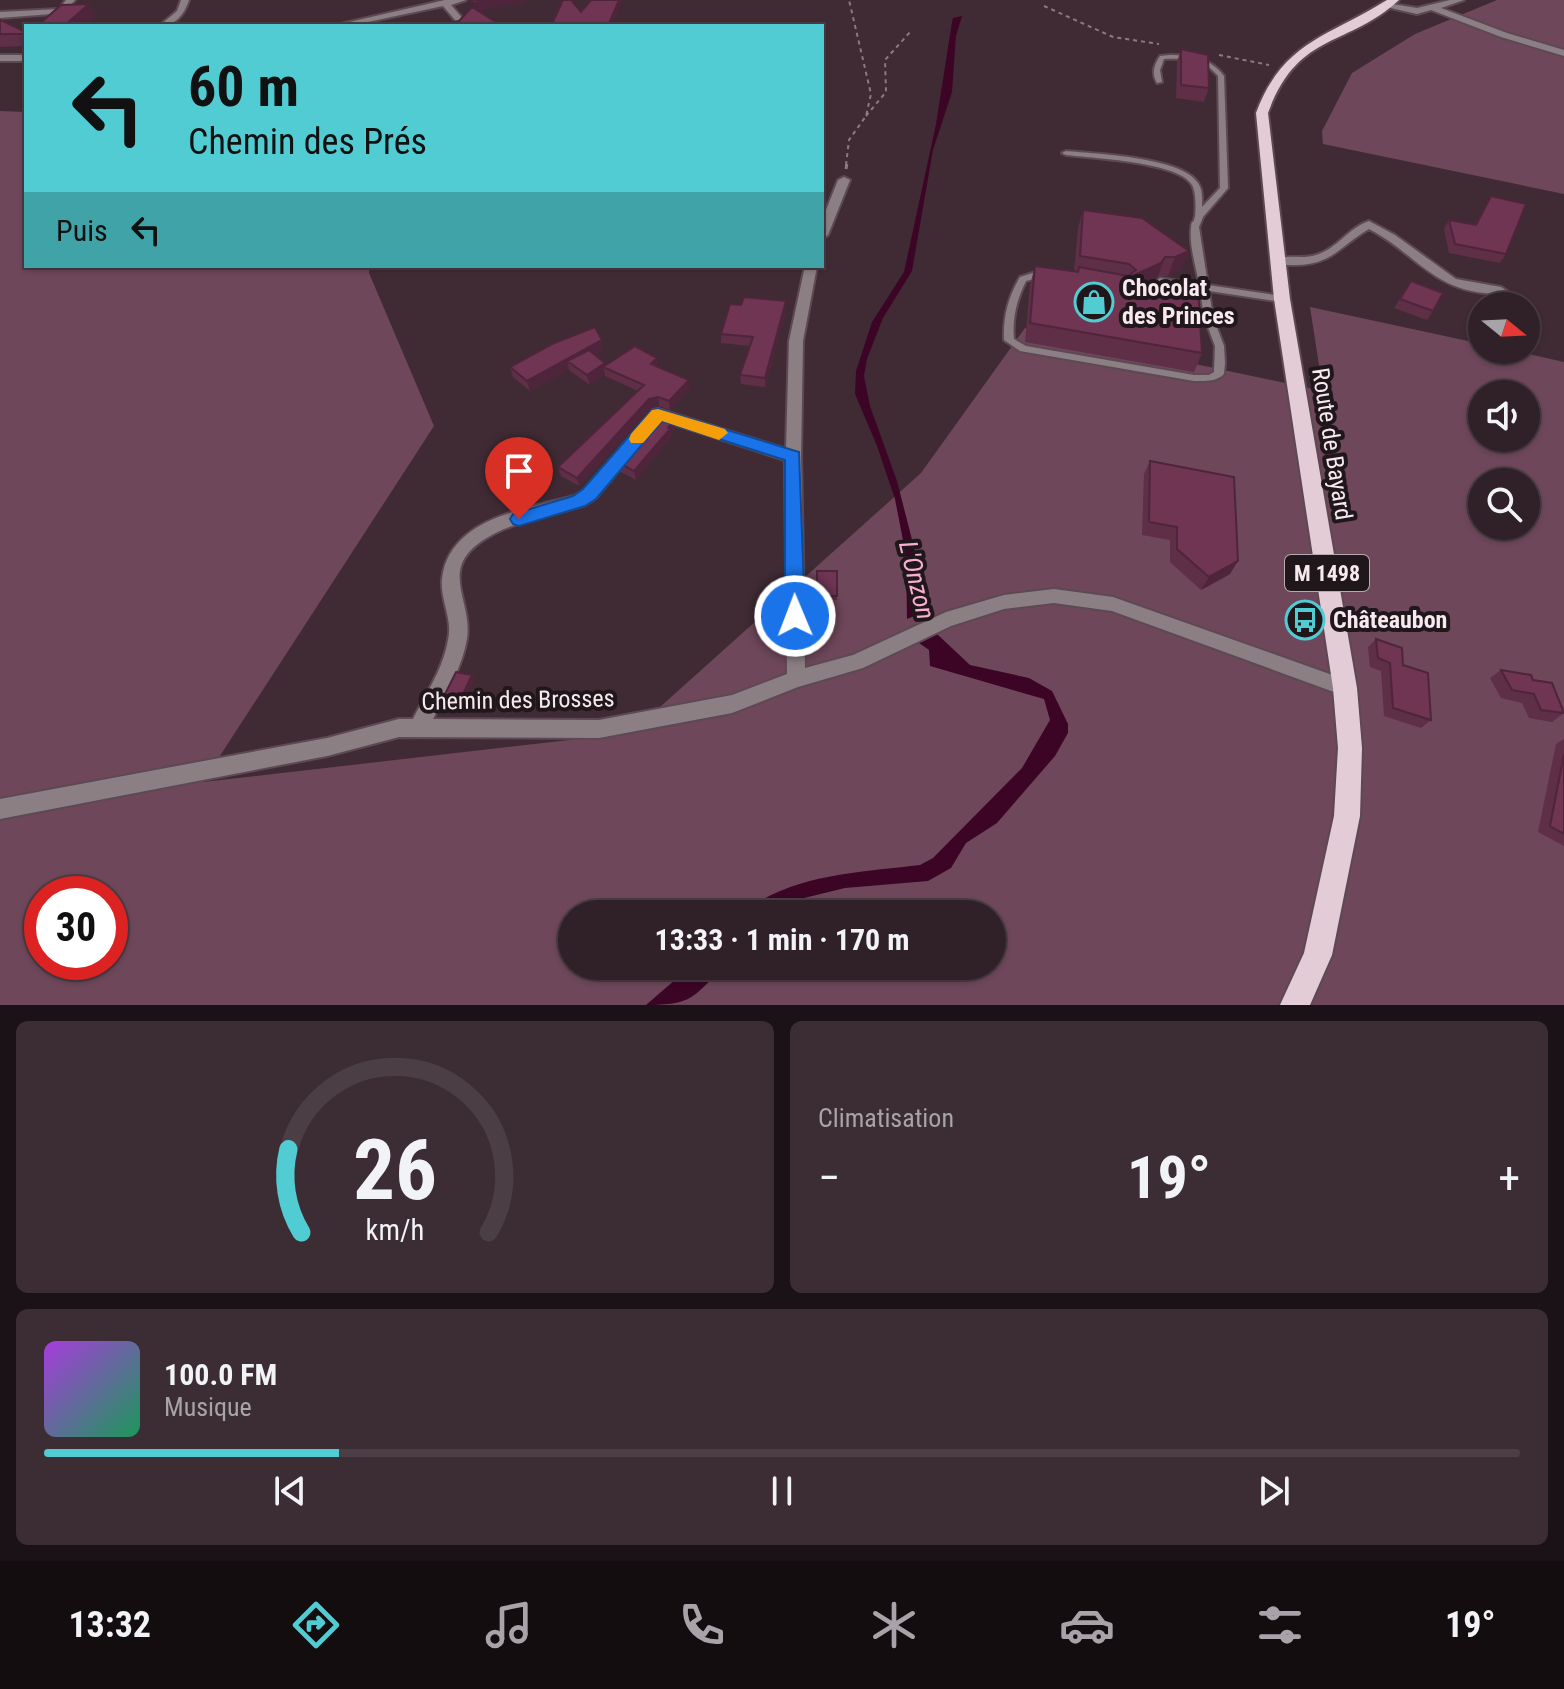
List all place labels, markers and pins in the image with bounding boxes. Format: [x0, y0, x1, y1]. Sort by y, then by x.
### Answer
place label: Chocolat des Princes [1122, 274, 1235, 330]
shop icon: Chocolat des Princes [1073, 281, 1115, 323]
pin [485, 437, 553, 519]
bus stop icon: Châteaubon [1284, 599, 1326, 641]
place label: Châteaubon [1333, 606, 1447, 634]

